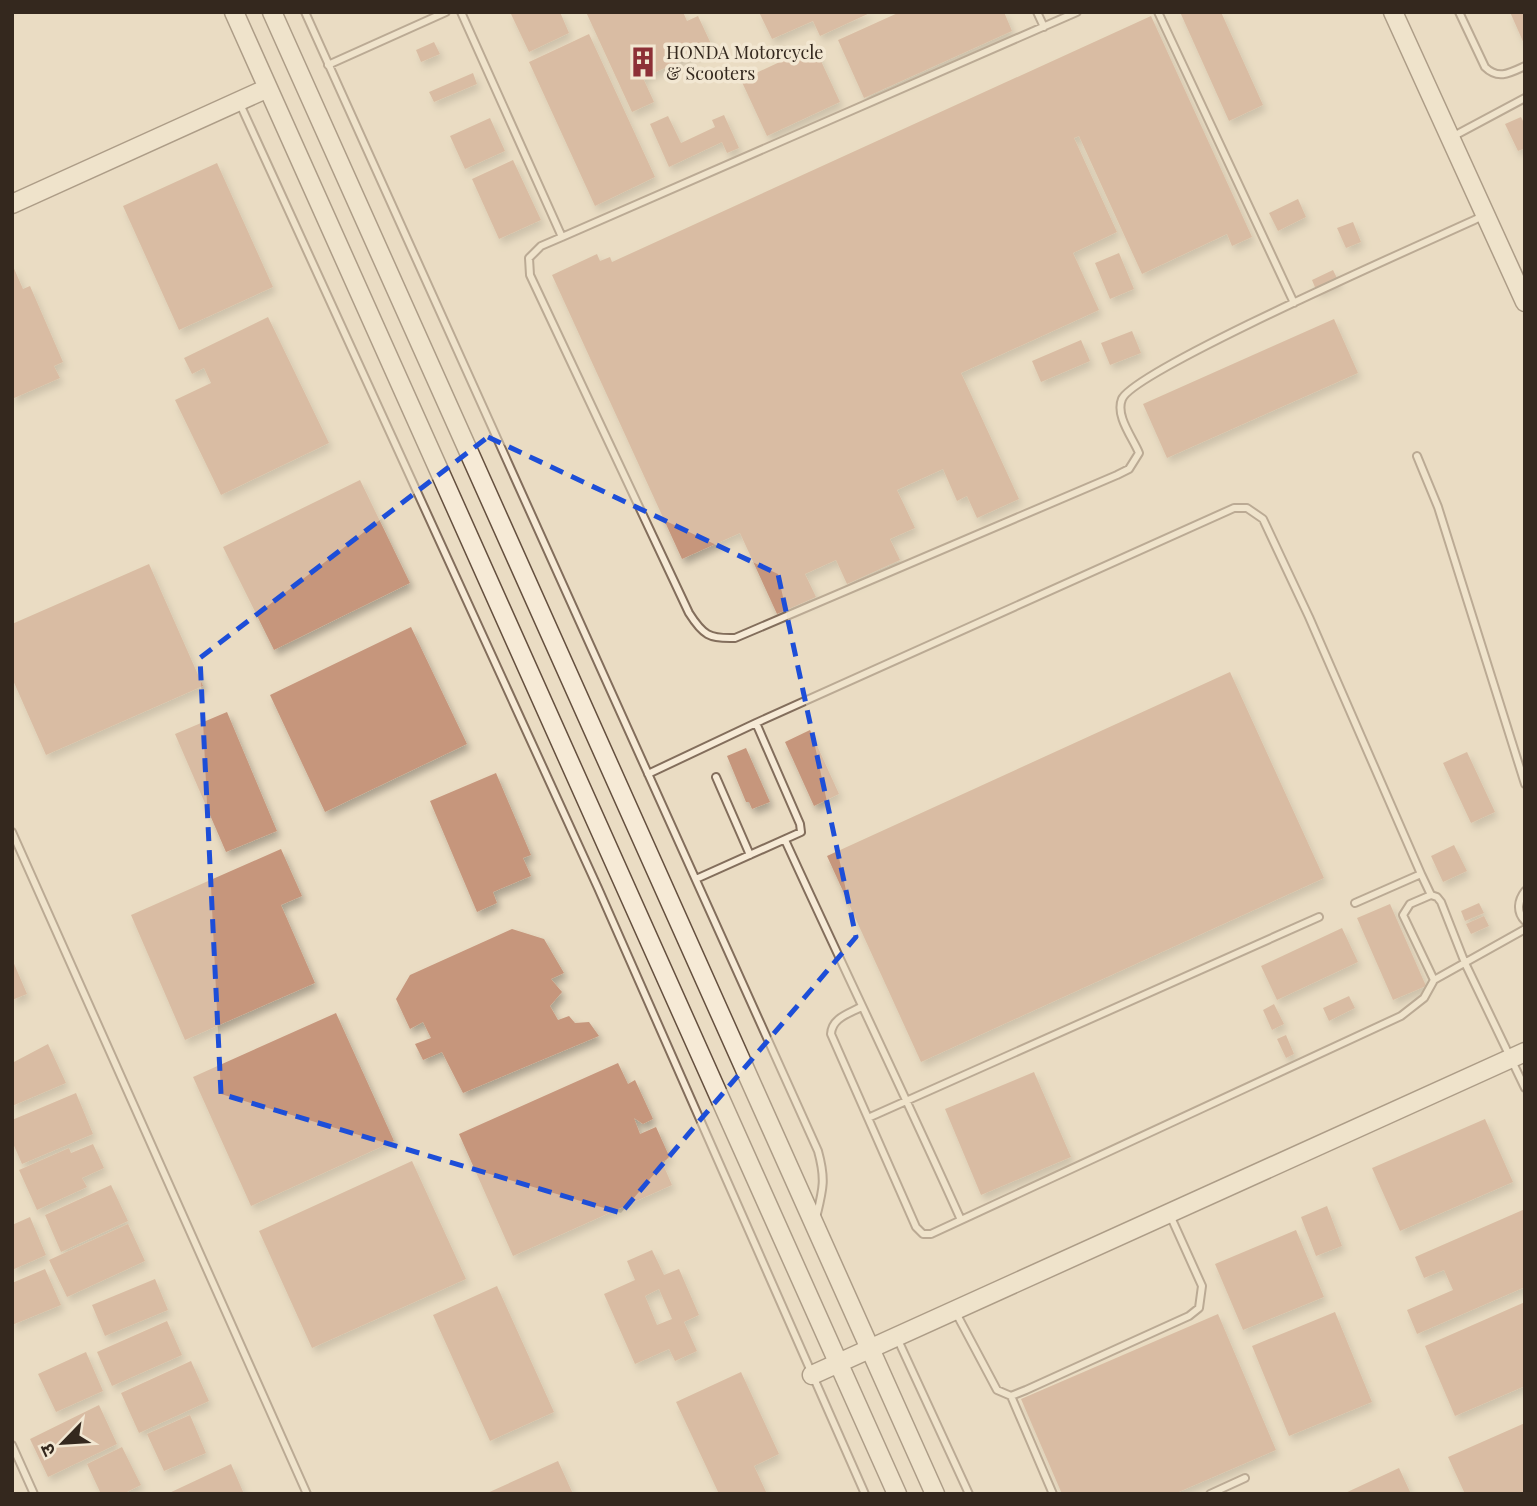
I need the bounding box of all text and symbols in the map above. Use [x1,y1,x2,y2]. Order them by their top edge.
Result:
place label: HONDA Motorcycle & Scooters [666,40,823,85]
building icon: HONDA Motorcycle & Scooters [626,45,660,79]
north arrow [28,1408,98,1478]
text: उ [32,1439,61,1461]

